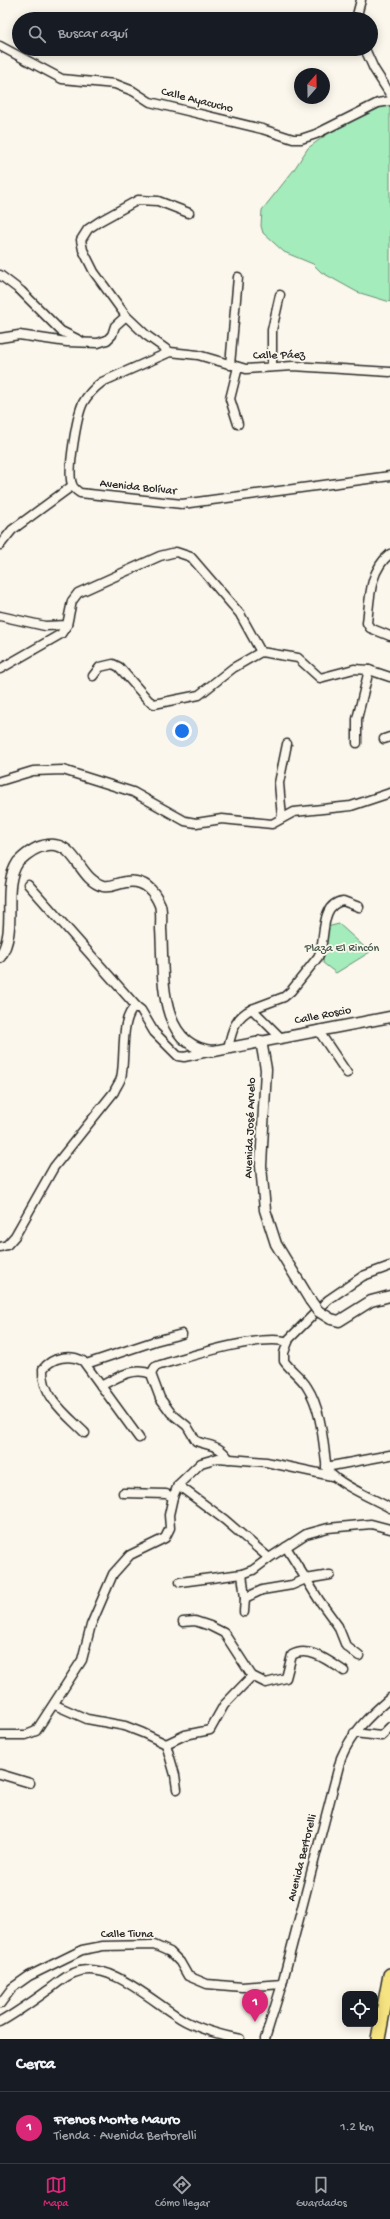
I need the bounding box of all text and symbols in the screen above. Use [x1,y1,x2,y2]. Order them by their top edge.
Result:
search box [12,12,378,56]
icon: search [26,23,48,45]
text: Buscar aquí [58,25,128,43]
north arrow [294,68,330,104]
street label: Calle Ayacucho [160,85,234,117]
street label: Calle Páez [253,349,306,363]
street label: Avenida Bolívar [99,477,179,499]
your location [172,721,192,741]
park label: Plaza El Rincón [304,942,379,956]
street label: Calle Roscio [294,1004,352,1028]
street label: Avenida José Arvelo [242,1077,260,1179]
street label: Avenida Bertorelli [285,1813,321,1903]
street label: Calle Tiuna [101,1928,154,1942]
pin: 1 [242,1989,268,2022]
map controls [342,1991,378,2027]
button: locate [342,1991,378,2027]
text: Cerca [16,2055,55,2075]
text: Frenos Monte Mauro [54,2111,180,2129]
text: 1 [26,2120,32,2135]
text: 1.2 km [340,2120,374,2135]
text: Tienda · Avenida Bertorelli [54,2129,197,2144]
tab: Mapa [43,2174,68,2210]
tab: Cómo llegar [155,2174,209,2210]
tab: Guardados [296,2174,347,2210]

